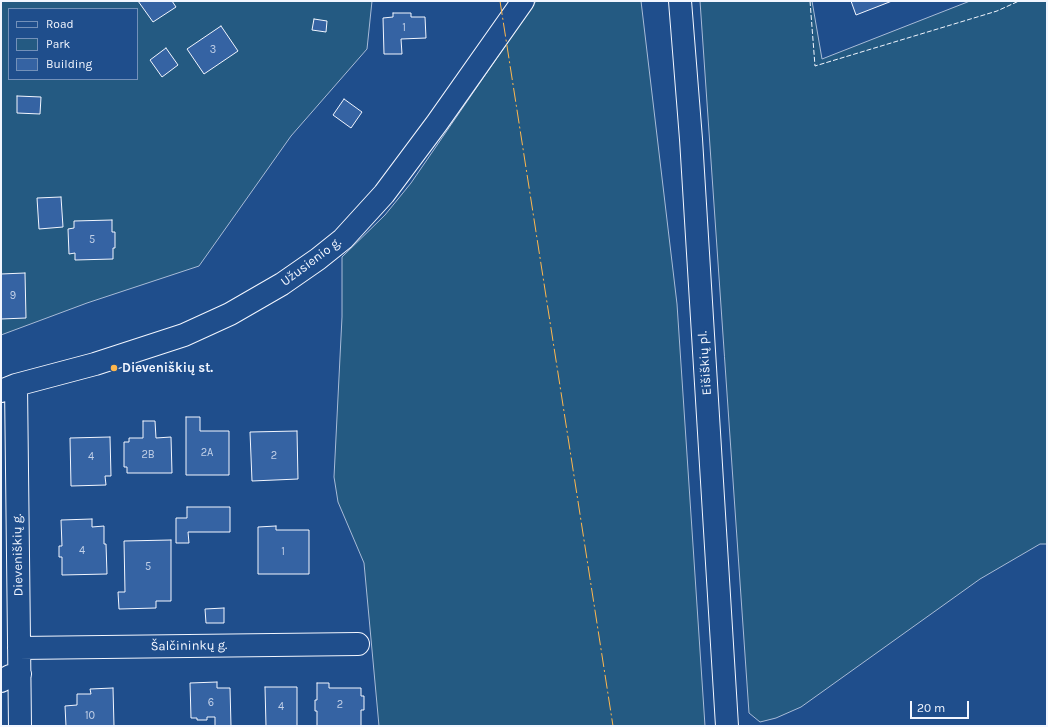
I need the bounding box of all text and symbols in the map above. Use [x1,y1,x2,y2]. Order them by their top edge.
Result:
legend [8,8,138,80]
text: Road [46,17,74,31]
house number: 1 [402,21,406,35]
text: Park [46,37,70,51]
house number: 3 [210,43,216,57]
text: Building [46,57,92,71]
house number: 5 [89,233,95,247]
street label: Užusienio g. [278,234,344,290]
house number: 9 [10,289,16,303]
street label: Eišiškių pl. [695,330,715,396]
place label: Dieveniškių st. [122,360,213,376]
marker: Dieveniškių st. [109,363,119,373]
house number: 2A [201,446,213,460]
house number: 2B [141,448,155,462]
house number: 2 [271,449,277,463]
house number: 4 [88,450,94,464]
street label: Dieveniškių g. [9,514,27,596]
house number: 4 [79,544,85,558]
house number: 1 [281,545,285,559]
house number: 5 [145,560,151,574]
street label: Šalčininkų g. [150,638,228,654]
scale bar [912,693,971,719]
house number: 6 [208,696,214,710]
house number: 2 [337,698,343,712]
house number: 4 [278,700,284,714]
text: 20 m [917,701,945,715]
house number: 10 [85,709,95,723]

